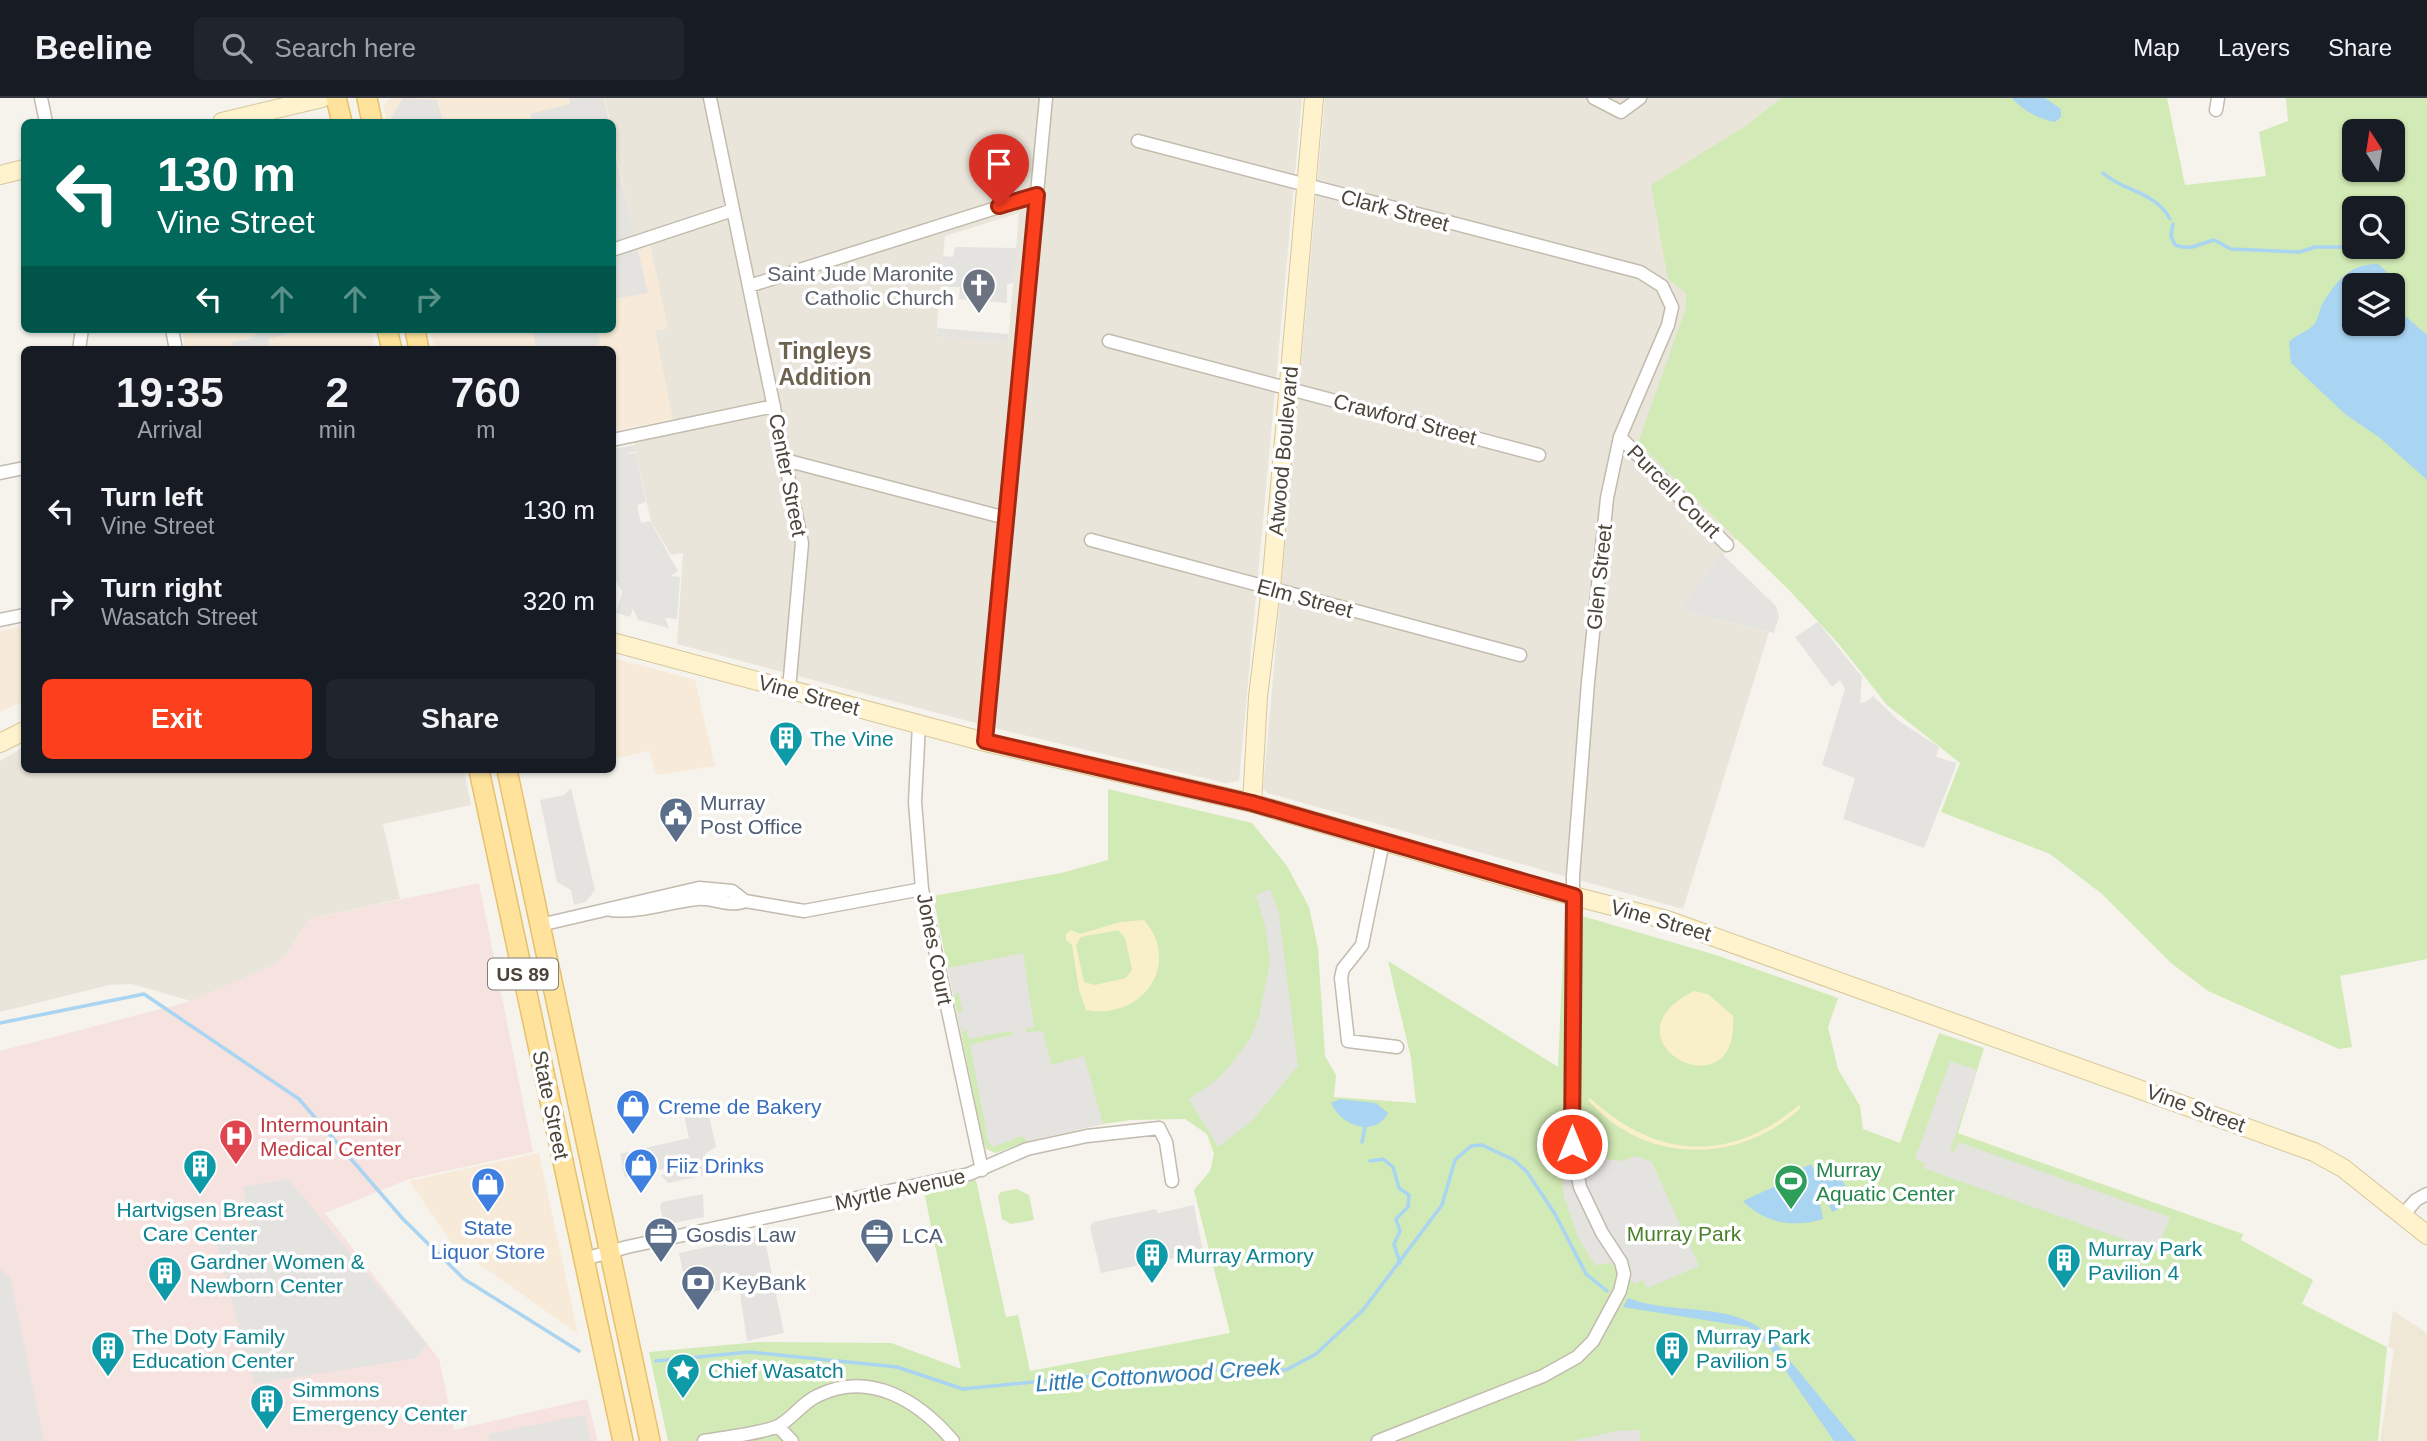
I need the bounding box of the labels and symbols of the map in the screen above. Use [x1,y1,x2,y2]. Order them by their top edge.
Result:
north arrow [2342,119,2404,182]
pin [969,134,1029,206]
street label: Clark Street [1338,185,1452,235]
place label: Saint Jude Maronite Catholic Church [767,262,954,309]
church icon: Saint Jude Maronite Catholic Church [960,266,998,315]
district label: Tingleys Addition [778,338,872,390]
street label: Atwood Boulevard [1264,365,1302,537]
street label: Crawford Street [1331,389,1479,449]
street label: Center Street [765,412,811,539]
street label: Purcell Court [1623,440,1725,542]
street label: Glen Street [1582,523,1616,631]
street label: Elm Street [1255,574,1355,622]
street label: Vine Street [756,670,862,720]
building icon: The Vine [767,719,805,768]
place label: The Vine [810,727,894,750]
place label: Murray Post Office [700,791,802,838]
public building icon: Murray Post Office [657,795,695,844]
street label: Jones Court [913,891,957,1007]
street label: Vine Street [1608,895,1714,945]
road number: US 89 [488,958,558,989]
street label: State Street [528,1048,574,1162]
street label: Vine Street [2143,1079,2249,1137]
shop icon: Creme de Bakery [614,1087,652,1136]
place label: Creme de Bakery [658,1095,822,1118]
position arrow [1535,1107,1609,1181]
place label: Intermountain Medical Center [260,1113,401,1160]
hospital icon: Intermountain Medical Center [217,1117,255,1166]
shop icon: Fiiz Drinks [622,1146,660,1195]
building icon: Hartvigsen Breast Care Center [181,1147,219,1196]
place label: Fiiz Drinks [666,1154,764,1177]
place label: Murray Aquatic Center [1816,1158,1955,1205]
sports icon: Murray Aquatic Center [1772,1162,1810,1211]
street label: Myrtle Avenue [833,1164,967,1214]
shop icon: State Liquor Store [469,1165,507,1214]
place label: Hartvigsen Breast Care Center [117,1198,284,1245]
office icon: Gosdis Law [642,1215,680,1264]
place label: State Liquor Store [431,1216,545,1263]
office icon: LCA [858,1216,896,1265]
park label: Murray Park [1627,1222,1742,1245]
place label: Gosdis Law [686,1223,797,1246]
place label: LCA [902,1224,943,1247]
building icon: Murray Armory [1133,1236,1171,1285]
place label: Murray Park Pavilion 4 [2088,1237,2203,1284]
building icon: Murray Park Pavilion 4 [2045,1241,2083,1290]
place label: Murray Armory [1176,1244,1314,1267]
place label: Gardner Women & Newborn Center [190,1250,365,1297]
building icon: Gardner Women & Newborn Center [146,1254,184,1303]
bank icon: KeyBank [679,1263,717,1312]
place label: KeyBank [722,1271,807,1294]
place label: The Doty Family Education Center [132,1325,294,1372]
place label: Murray Park Pavilion 5 [1696,1325,1811,1372]
building icon: The Doty Family Education Center [89,1329,127,1378]
building icon: Murray Park Pavilion 5 [1653,1329,1691,1378]
place icon: Chief Wasatch [664,1351,702,1400]
water label: Little Cottonwood Creek [1035,1353,1283,1397]
place label: Chief Wasatch [708,1359,844,1382]
place label: Simmons Emergency Center [292,1378,467,1425]
building icon: Simmons Emergency Center [248,1382,286,1431]

